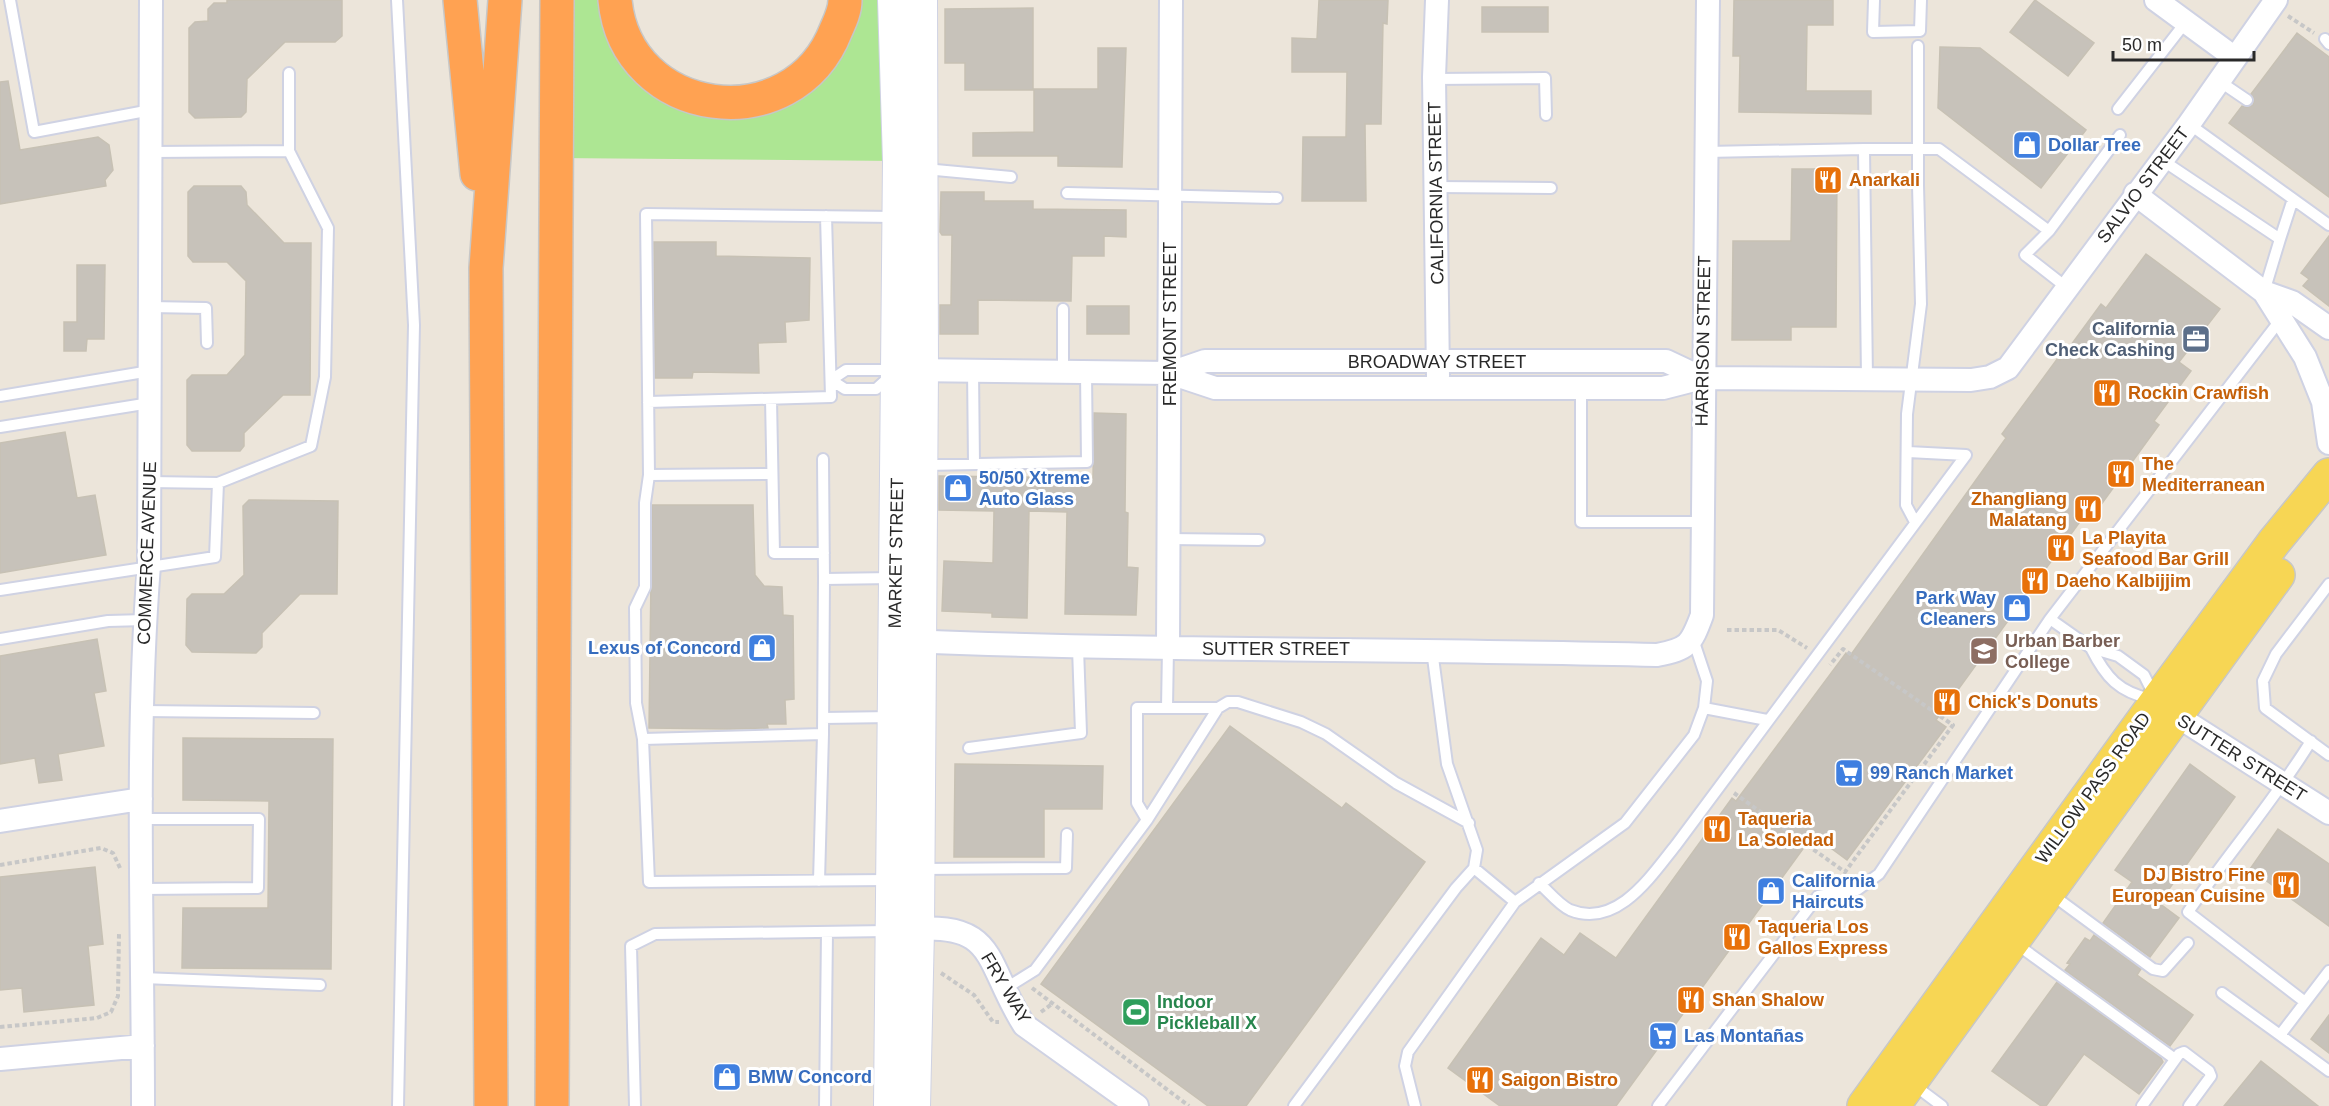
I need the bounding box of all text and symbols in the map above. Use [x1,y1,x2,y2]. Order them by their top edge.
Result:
scale bar [2113,24,2254,62]
text: 50 m [2122,35,2162,55]
street label: CALIFORNIA STREET [1424,101,1448,285]
street label: SALVIO STREET [2093,123,2193,247]
shop icon: Dollar Tree [2011,129,2043,161]
place label: Dollar Tree [2048,135,2141,155]
restaurant icon: Anarkali [1812,164,1844,196]
place label: Anarkali [1849,170,1920,190]
street label: FREMONT STREET [1160,242,1180,406]
street label: HARRISON STREET [1692,255,1714,427]
place label: California Check Cashing [2045,319,2176,360]
office icon: California Check Cashing [2180,323,2212,355]
street label: BROADWAY STREET [1348,352,1526,372]
restaurant icon: Rockin Crawfish [2091,377,2123,409]
place label: Rockin Crawfish [2128,383,2269,403]
place label: The Mediterranean [2142,454,2265,495]
restaurant icon: The Mediterranean [2105,458,2137,490]
street label: COMMERCE AVENUE [134,461,160,645]
place label: 50/50 Xtreme Auto Glass [979,468,1090,509]
shop icon: 50/50 Xtreme Auto Glass [942,472,974,504]
street label: MARKET STREET [885,477,907,629]
place label: Zhangliang Malatang [1971,489,2067,530]
restaurant icon: Zhangliang Malatang [2072,493,2104,525]
place label: La Playita Seafood Bar Grill [2082,528,2229,569]
restaurant icon: La Playita Seafood Bar Grill [2045,532,2077,564]
restaurant icon: Daeho Kalbijjim [2019,565,2051,597]
place label: Daeho Kalbijjim [2056,571,2191,591]
place label: Park Way Cleaners [1916,588,1996,629]
shop icon: Park Way Cleaners [2001,592,2033,624]
place label: Urban Barber College [2005,631,2120,672]
shop icon: Lexus of Concord [746,632,778,664]
school or university icon: Urban Barber College [1968,635,2000,667]
place label: Lexus of Concord [588,638,741,658]
street label: SUTTER STREET [1202,639,1350,659]
restaurant icon: Chick's Donuts [1931,686,1963,718]
place label: Chick's Donuts [1968,692,2098,712]
street label: WILLOW PASS ROAD [2032,709,2154,867]
street label: SUTTER STREET [2174,710,2310,806]
supermarket icon: 99 Ranch Market [1833,757,1865,789]
place label: 99 Ranch Market [1870,763,2013,783]
place label: Taqueria La Soledad [1738,809,1834,850]
restaurant icon: Taqueria La Soledad [1701,813,1733,845]
place label: DJ Bistro Fine European Cuisine [2112,865,2265,906]
restaurant icon: DJ Bistro Fine European Cuisine [2270,869,2302,901]
place label: California Haircuts [1792,871,1876,912]
shop icon: California Haircuts [1755,875,1787,907]
place label: Taqueria Los Gallos Express [1758,917,1888,958]
restaurant icon: Taqueria Los Gallos Express [1721,921,1753,953]
street label: FRY WAY [977,949,1035,1027]
restaurant icon: Shan Shalow [1675,984,1707,1016]
place label: Shan Shalow [1712,990,1825,1010]
place label: Indoor Pickleball X [1157,992,1257,1033]
sports icon: Indoor Pickleball X [1120,996,1152,1028]
supermarket icon: Las Montañas [1647,1020,1679,1052]
place label: Las Montañas [1684,1026,1804,1046]
shop icon: BMW Concord [711,1061,743,1093]
restaurant icon: Saigon Bistro [1464,1064,1496,1096]
place label: BMW Concord [748,1067,872,1087]
place label: Saigon Bistro [1501,1070,1618,1090]

